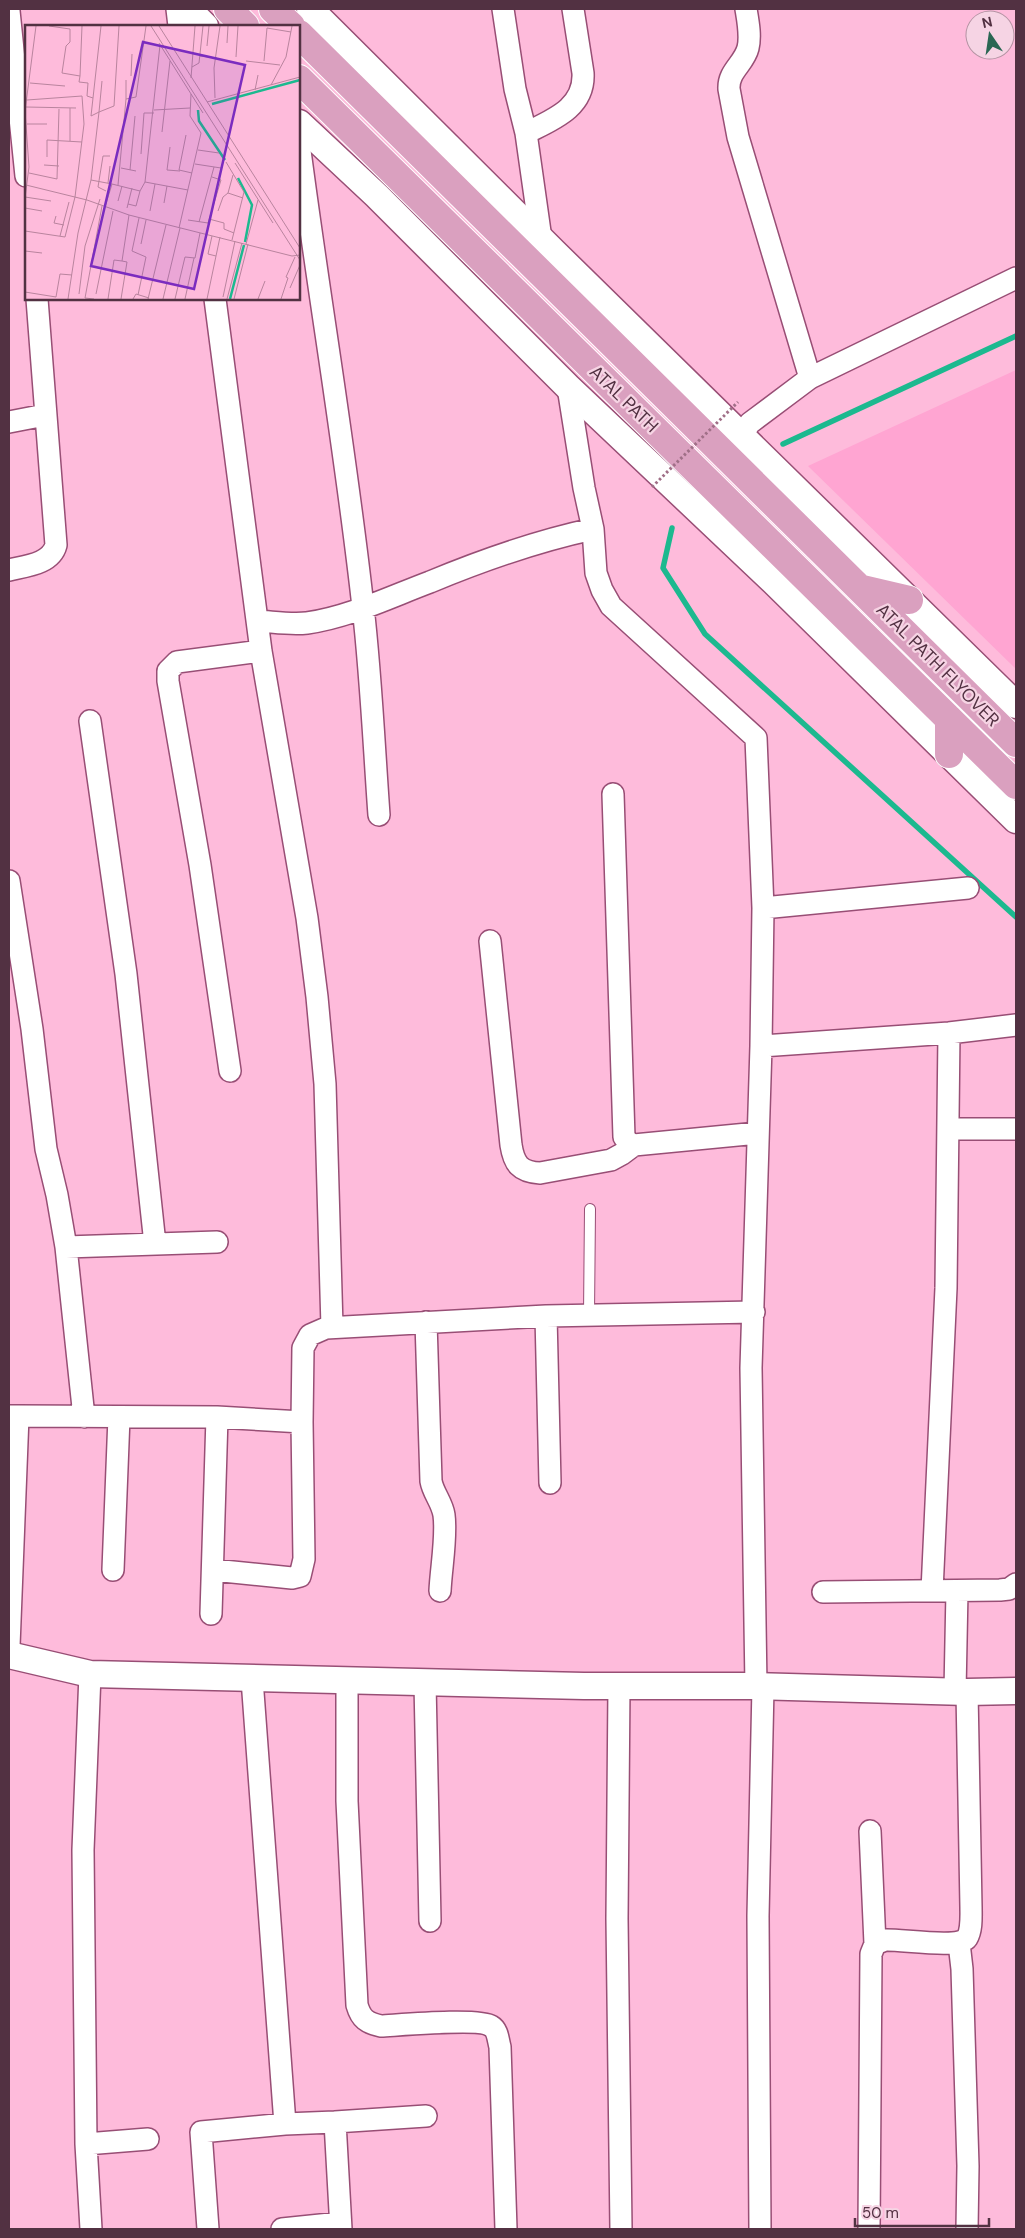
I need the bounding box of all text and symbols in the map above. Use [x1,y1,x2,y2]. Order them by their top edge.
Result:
north arrow [965,10,1015,60]
text: N [980,12,994,32]
inset map [25,25,300,300]
street label: ATAL PATH [584,360,664,438]
street label: ATAL PATH FLYOVER [871,598,1005,732]
scale bar [855,2196,989,2228]
text: 50 m [862,2203,899,2223]

